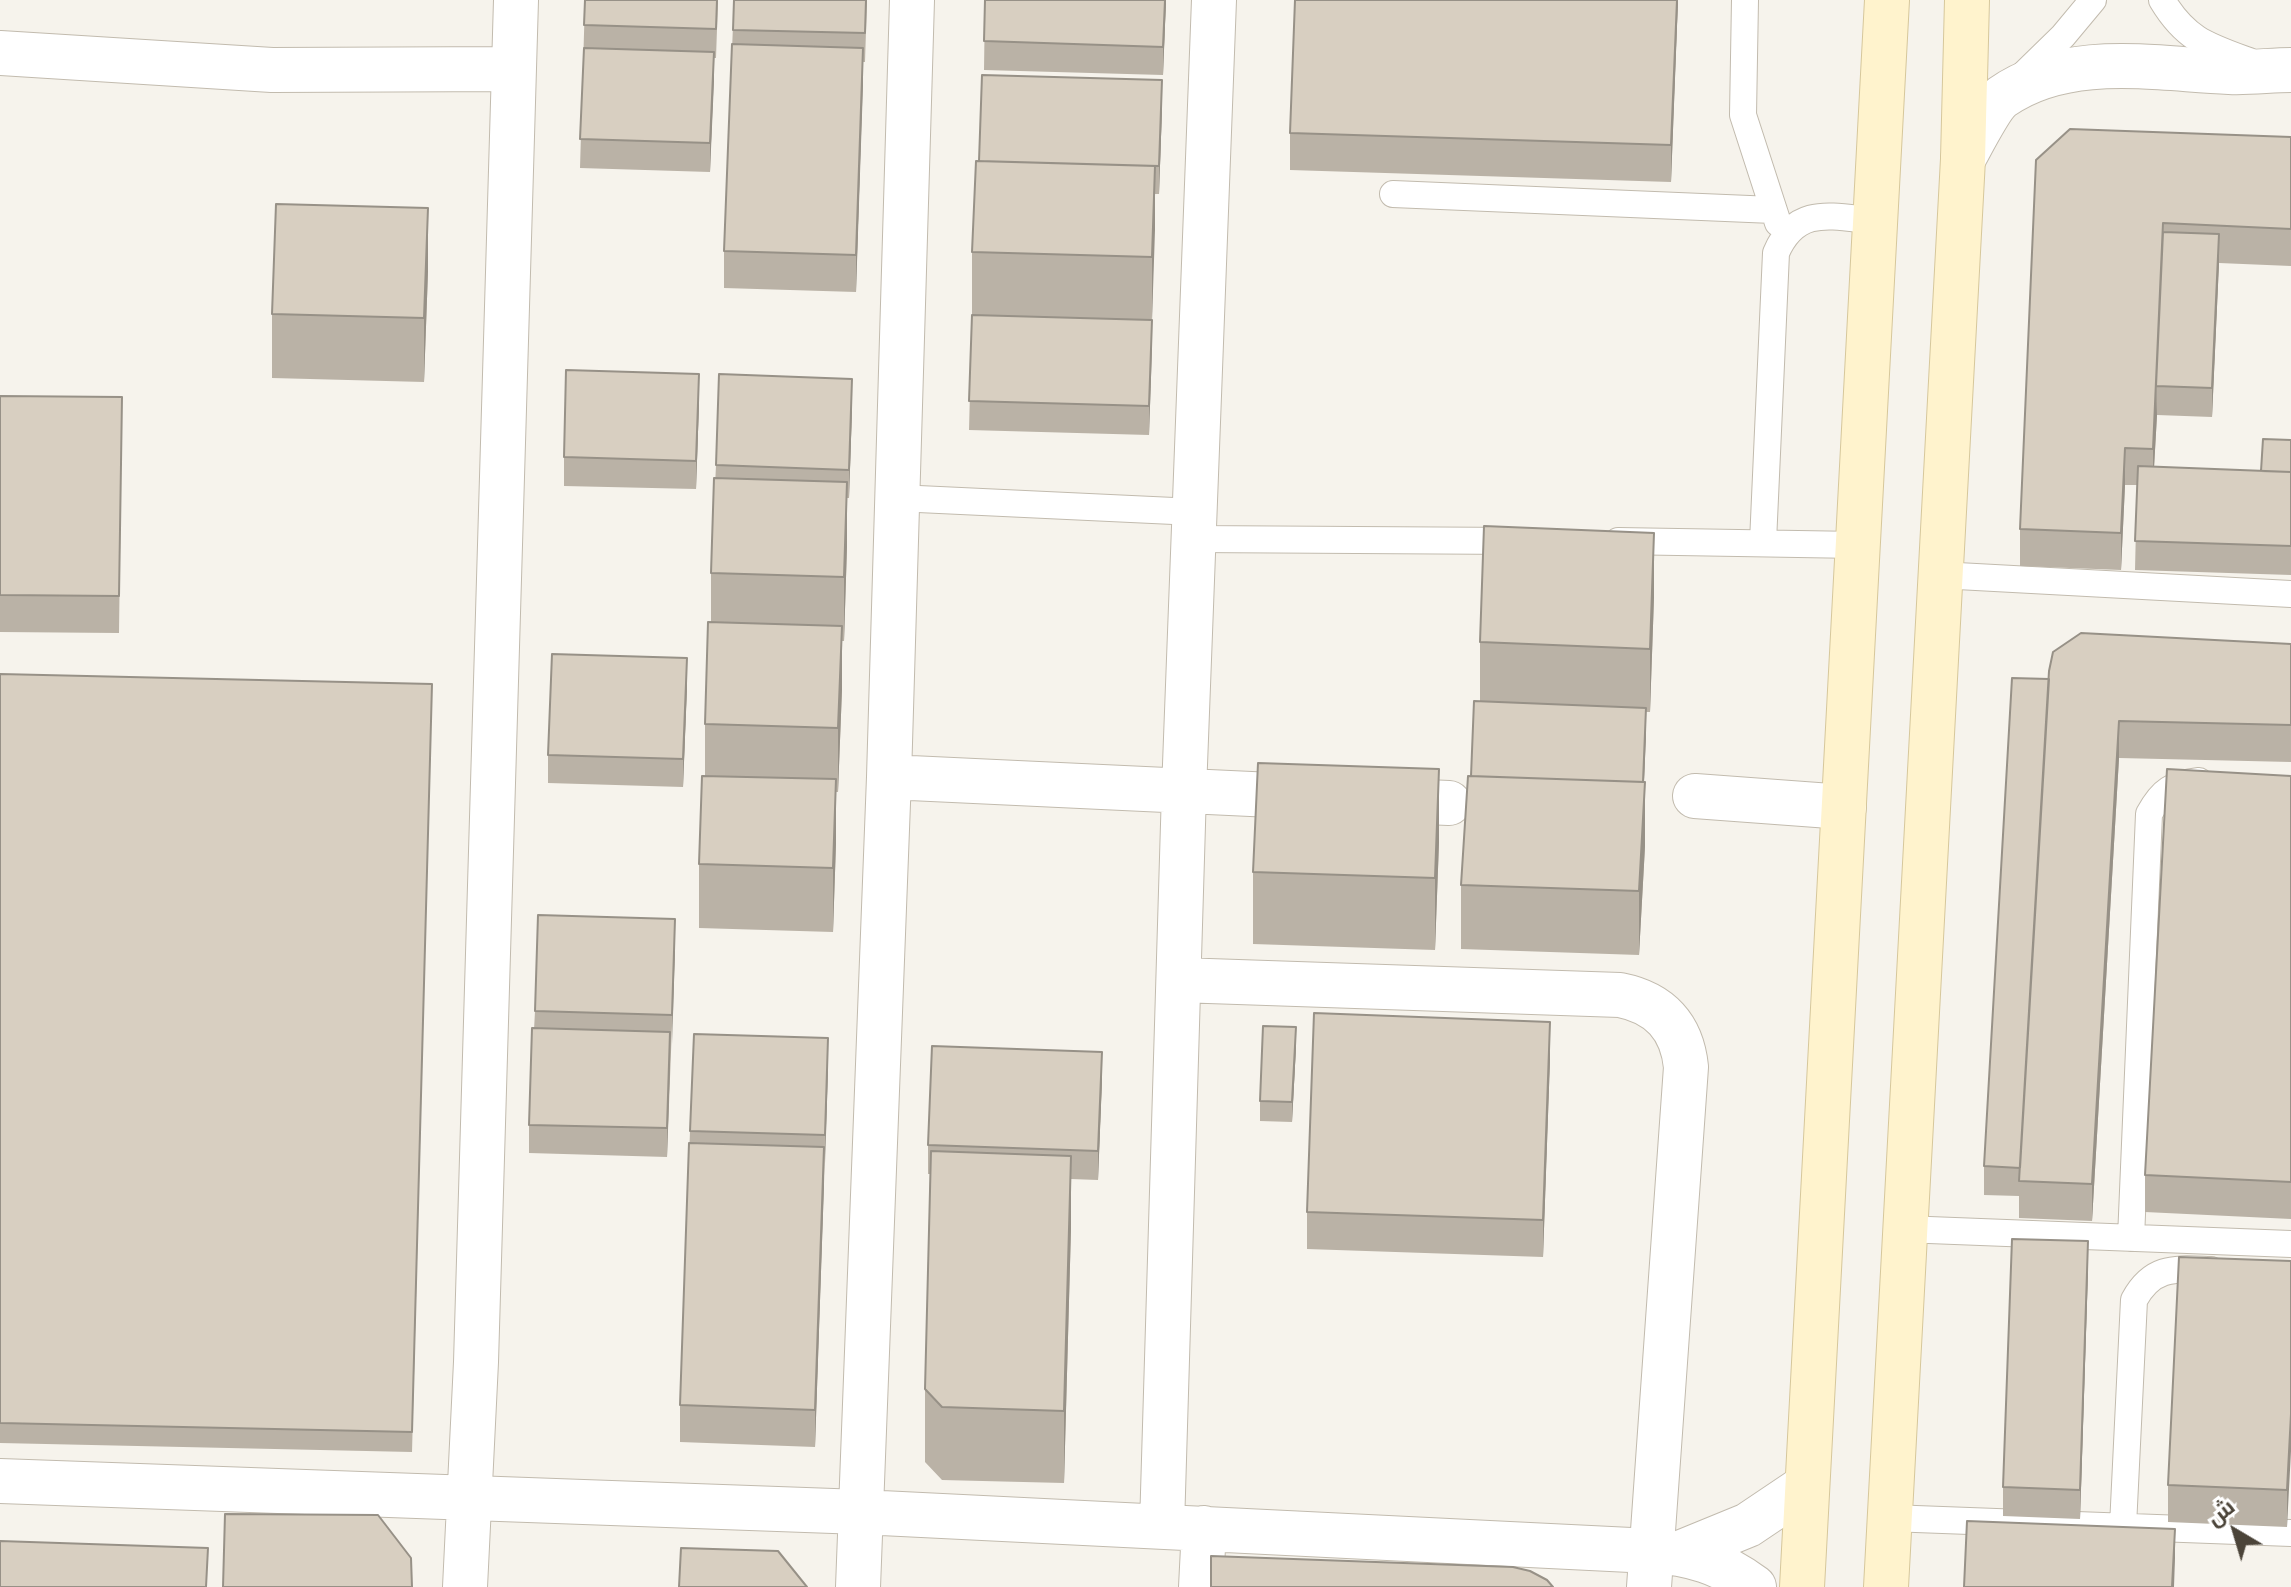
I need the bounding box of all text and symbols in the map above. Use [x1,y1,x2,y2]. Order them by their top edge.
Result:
north arrow [2195,1491,2275,1571]
text: ش [2200,1492,2239,1531]

